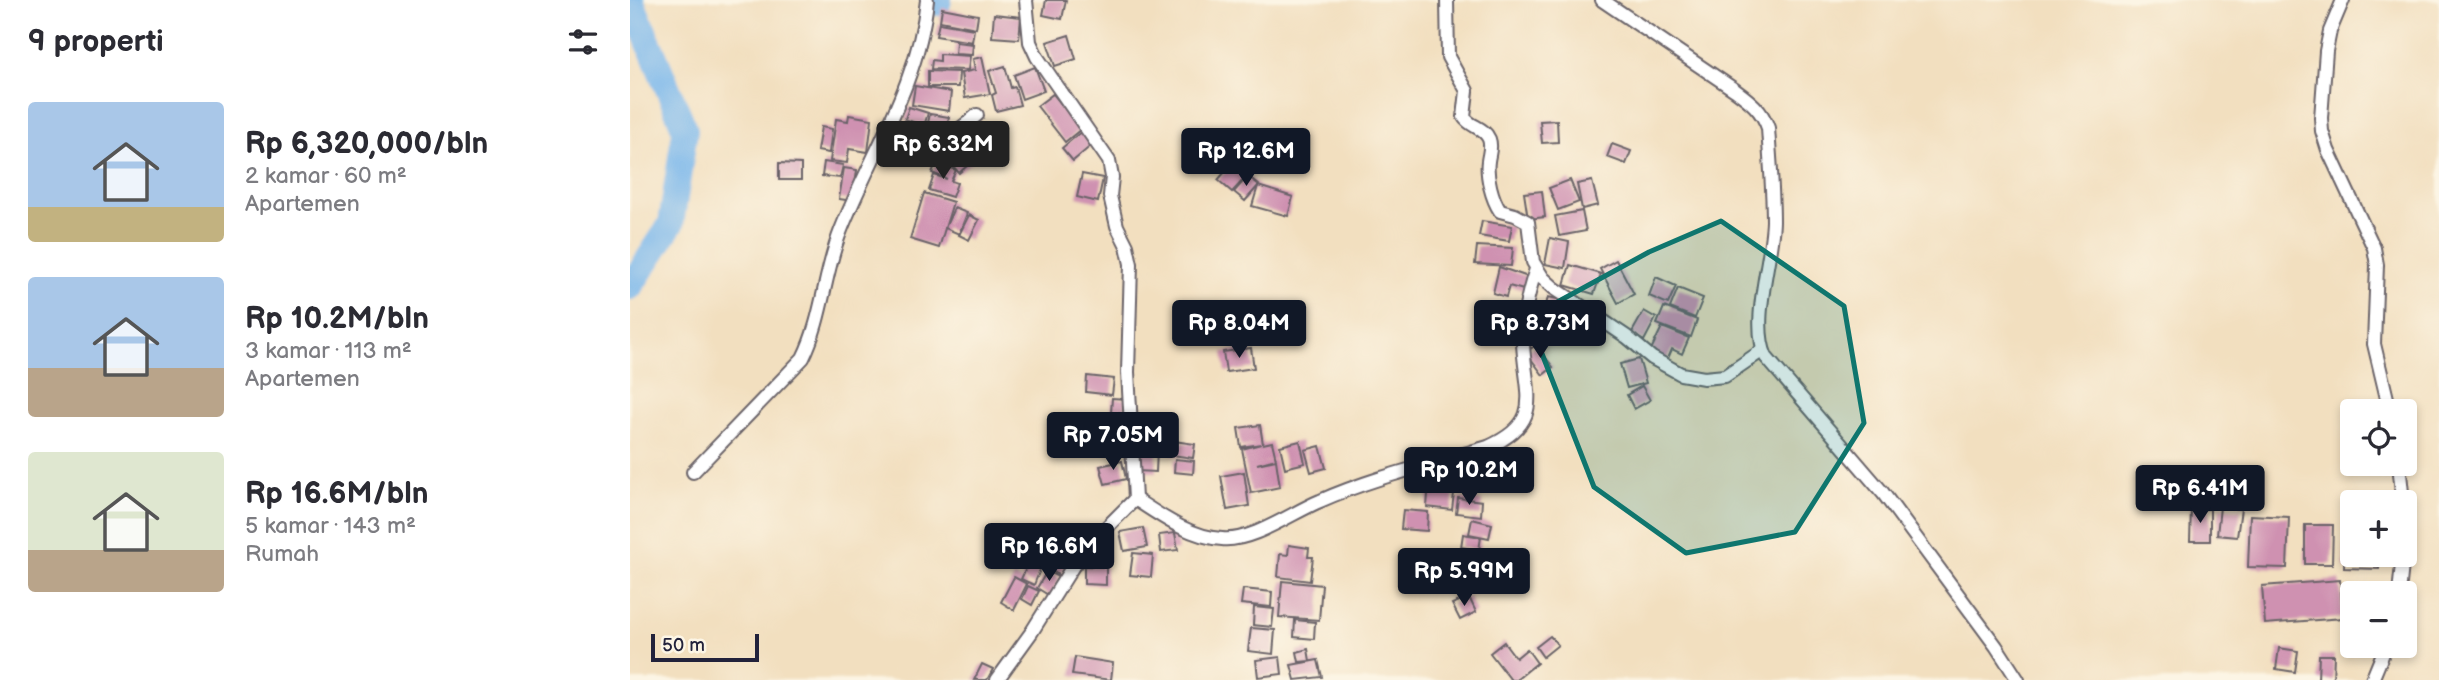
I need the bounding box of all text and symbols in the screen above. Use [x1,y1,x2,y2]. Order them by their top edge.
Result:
icon: filters [564,23,602,61]
text: 9 properti [28,24,164,60]
pin: Rp 6.32M [871,122,1015,181]
text: Rp 6,320,000/bln [245,126,488,162]
pin: Rp 12.6M [1174,128,1318,188]
icon: home [84,130,168,214]
text: Rp 6.32M [892,130,994,158]
text: Rp 12.6M [1197,137,1295,165]
text: 2 kamar · 60 m² [245,162,407,190]
text: Apartemen [245,190,360,218]
pin: Rp 8.04M [1167,300,1311,360]
pin: Rp 8.73M [1468,300,1612,360]
text: Rp 10.2M/bln [245,301,429,337]
icon: home [84,305,168,389]
text: Rp 8.04M [1188,309,1290,337]
text: Rp 8.73M [1490,309,1590,337]
text: 3 kamar · 113 m² [245,337,412,365]
text: Apartemen [245,365,360,393]
map controls [2340,399,2417,658]
button: locate [2340,399,2417,476]
pin: Rp 7.05M [1041,412,1185,472]
text: Rp 7.05M [1063,421,1163,449]
pin: Rp 10.2M [1397,448,1541,507]
text: Rp 10.2M [1420,456,1518,484]
pin: Rp 6.41M [2128,466,2272,525]
text: Rp 6.41M [2152,474,2248,502]
text: Rp 16.6M/bln [245,476,429,512]
icon: home [84,480,168,564]
button: + [2340,490,2417,567]
text: 5 kamar · 143 m² [245,512,416,540]
pin: Rp 16.6M [977,524,1121,583]
text: Rp 16.6M [1000,532,1098,560]
text: Rumah [245,540,319,568]
pin: Rp 5.99M [1392,548,1536,608]
text: Rp 5.99M [1414,557,1514,585]
button: − [2340,581,2417,658]
scale bar [651,631,760,663]
text: 50 m [662,634,705,657]

